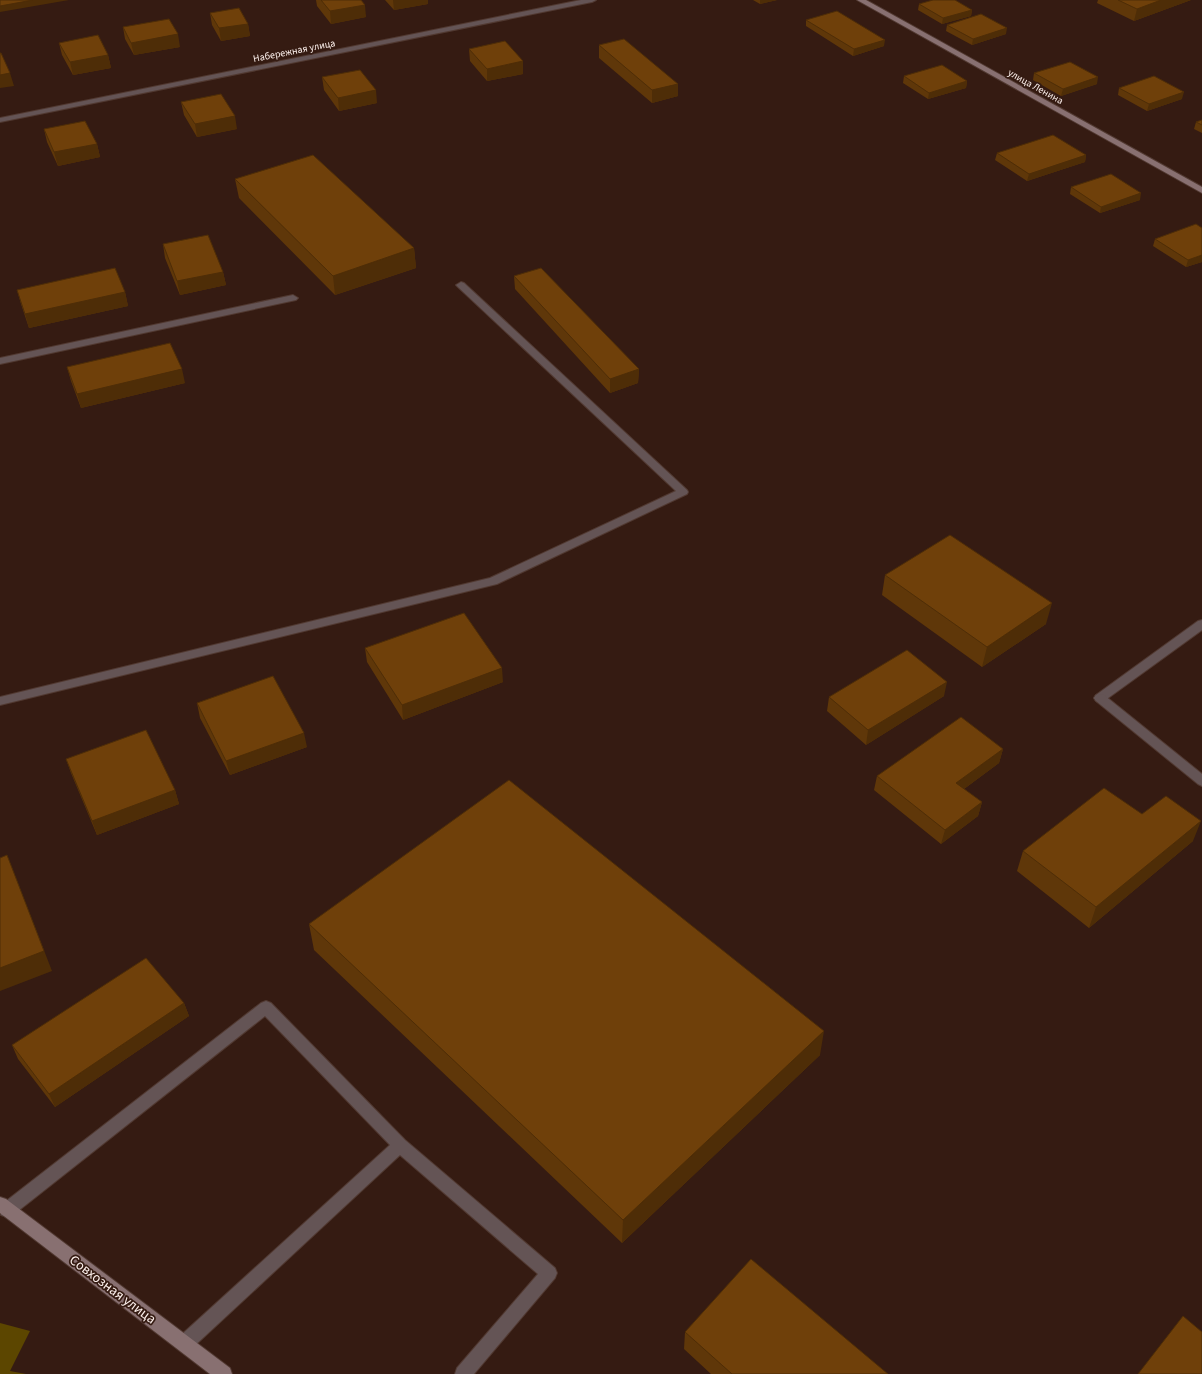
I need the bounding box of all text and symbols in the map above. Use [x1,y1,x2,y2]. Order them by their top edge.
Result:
street label: Набережная улица [252,36,336,66]
street label: улица Ленина [1005,66,1066,108]
street label: Совхозная улица [65,1250,160,1329]

